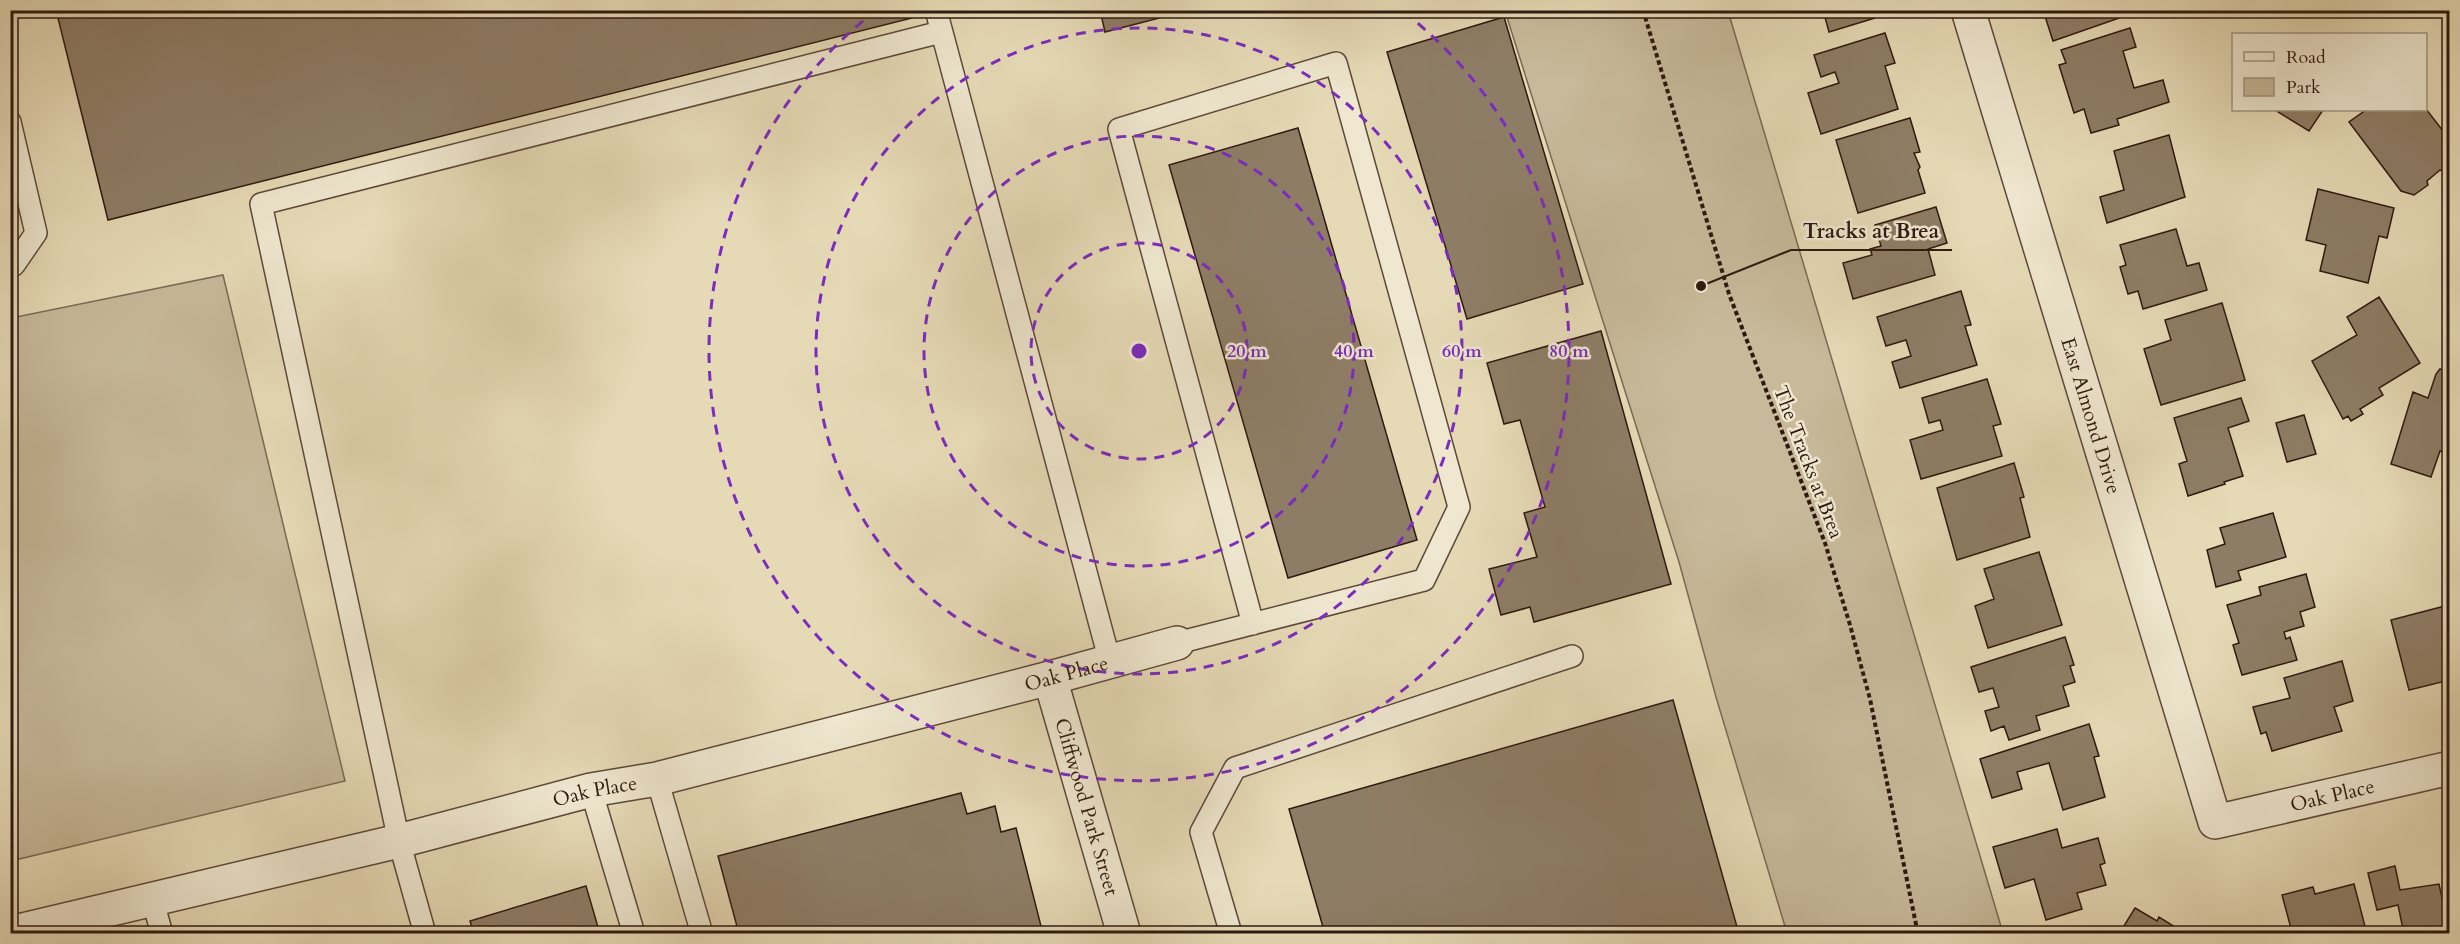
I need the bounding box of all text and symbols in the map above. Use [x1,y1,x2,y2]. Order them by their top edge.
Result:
legend [2232,33,2427,111]
text: Road [2286,45,2326,70]
text: Park [2286,75,2321,100]
callout: Tracks at Brea [1791,211,1952,250]
text: Tracks at Brea [1803,217,1940,246]
street label: East Almond Drive [2054,334,2127,497]
text: 20 m [1227,339,1267,364]
text: 40 m [1334,339,1374,364]
text: 60 m [1442,339,1482,364]
text: 80 m [1549,339,1589,364]
centre of rings [1129,341,1149,361]
street label: The Tracks at Brea [1767,382,1850,543]
street label: Oak Place [1022,650,1111,698]
street label: Cliffwood Park Street [1048,715,1125,900]
street label: Oak Place [550,770,639,814]
street label: Oak Place [2287,773,2377,818]

